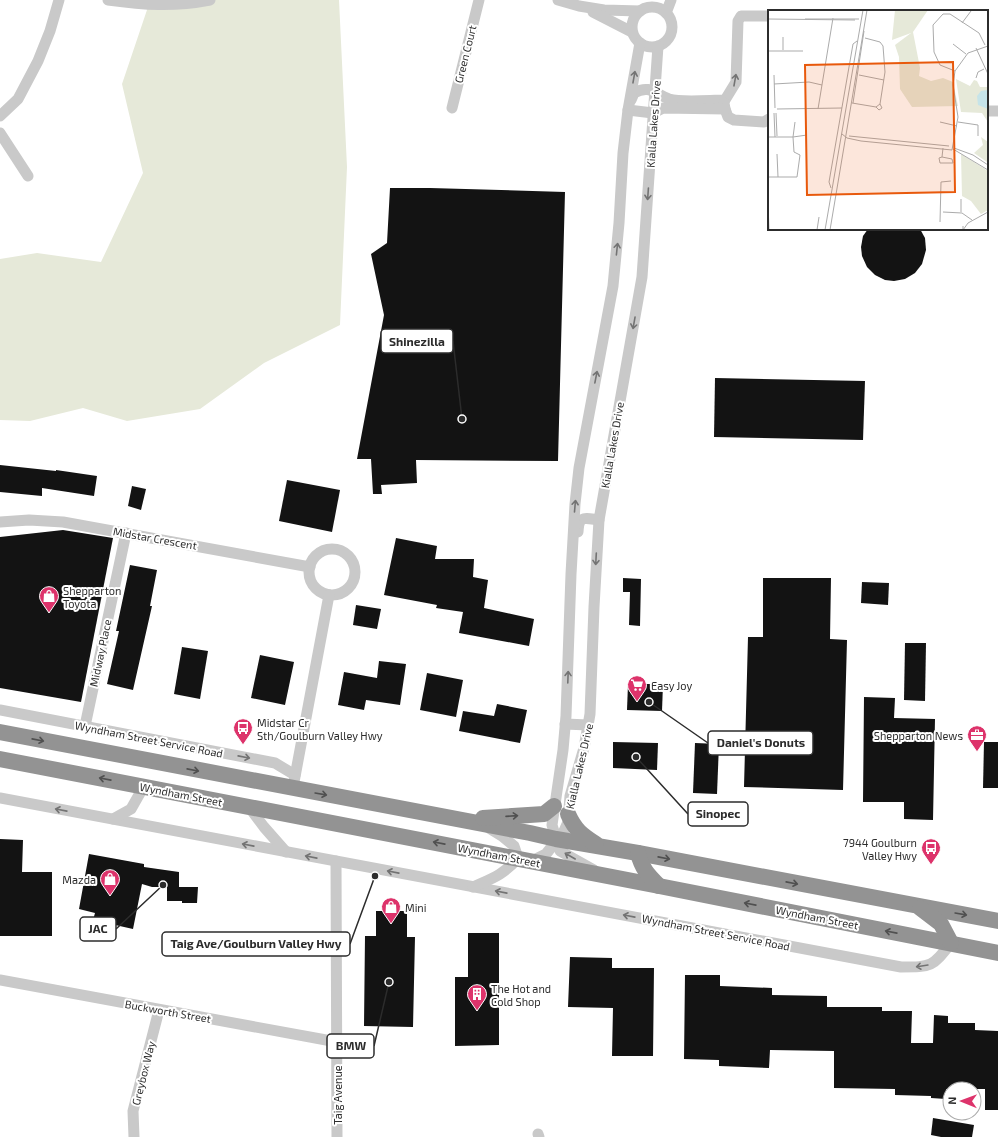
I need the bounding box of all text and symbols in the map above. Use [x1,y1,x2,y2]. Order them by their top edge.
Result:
inset map [768,10,988,230]
street label: Green Court [452,24,478,84]
one-way arrow [630,70,638,83]
one-way arrow [731,74,739,87]
street label: Kialla Lakes Drive [643,80,663,168]
one-way arrow [645,187,652,200]
one-way arrow [613,243,620,256]
one-way arrow [629,316,637,329]
callout: Shinezilla [381,329,453,353]
text: Shinezilla [389,334,445,348]
one-way arrow [593,371,601,384]
street label: Kialla Lakes Drive [598,401,626,489]
one-way arrow [571,500,578,513]
street label: Midstar Crescent [112,524,198,552]
one-way arrow [593,552,600,565]
place label: Shepparton Toyota [63,584,122,610]
shop icon: Shepparton Toyota [38,585,60,613]
street label: Midway Place [86,618,114,688]
one-way arrow [564,671,571,684]
supermarket icon: Easy Joy [626,674,648,702]
place label: Easy Joy [651,679,692,692]
place label: Midstar Cr Sth/Goulburn Valley Hwy [257,716,383,742]
bus stop icon: Midstar Cr Sth/Goulburn Valley Hwy [232,717,254,745]
street label: Wyndham Street Service Road [74,718,224,760]
street label: Kialla Lakes Drive [563,722,595,810]
office icon: Shepparton News [966,724,988,752]
place label: Shepparton News [874,729,963,742]
callout: Daniel's Donuts [708,731,813,755]
text: Daniel's Donuts [717,735,805,749]
one-way arrow [31,736,44,744]
one-way arrow [238,753,251,761]
one-way arrow [187,766,200,774]
one-way arrow [99,775,112,783]
street label: Wyndham Street [139,780,223,808]
one-way arrow [314,790,327,798]
callout: Sinopec [688,802,748,826]
one-way arrow [55,805,68,813]
text: Sinopec [696,806,740,820]
one-way arrow [505,813,518,820]
place label: 7944 Goulburn Valley Hwy [843,836,917,862]
bus stop icon: 7944 Goulburn Valley Hwy [920,837,942,865]
one-way arrow [433,839,446,847]
one-way arrow [242,840,255,848]
street label: Wyndham Street [457,841,541,869]
one-way arrow [305,852,318,860]
one-way arrow [564,852,576,860]
one-way arrow [658,855,671,863]
shop icon: Mazda [99,868,121,896]
one-way arrow [387,868,400,876]
place label: Mazda [62,873,96,886]
one-way arrow [785,879,798,887]
one-way arrow [495,888,508,896]
shop icon: Mini [380,896,402,924]
one-way arrow [744,899,757,907]
place label: Mini [405,901,427,914]
street label: Wyndham Street [775,903,859,931]
street label: Wyndham Street Service Road [641,911,791,953]
one-way arrow [954,911,967,919]
one-way arrow [623,912,636,920]
callout: JAC [80,917,116,941]
text: JAC [88,921,108,935]
one-way arrow [885,927,898,935]
callout: Taig Ave/Goulburn Valley Hwy [162,932,350,956]
text: Taig Ave/Goulburn Valley Hwy [170,936,342,951]
one-way arrow [916,962,929,970]
place label: The Hot and Cold Shop [491,982,551,1008]
building icon: The Hot and Cold Shop [466,983,488,1011]
street label: Buckworth Street [124,997,212,1025]
callout: BMW [327,1034,374,1058]
text: BMW [336,1038,366,1052]
street label: Greybox Way [129,1039,157,1106]
street label: Taig Avenue [331,1065,344,1125]
north arrow [942,1081,982,1121]
text: N [945,1097,958,1105]

